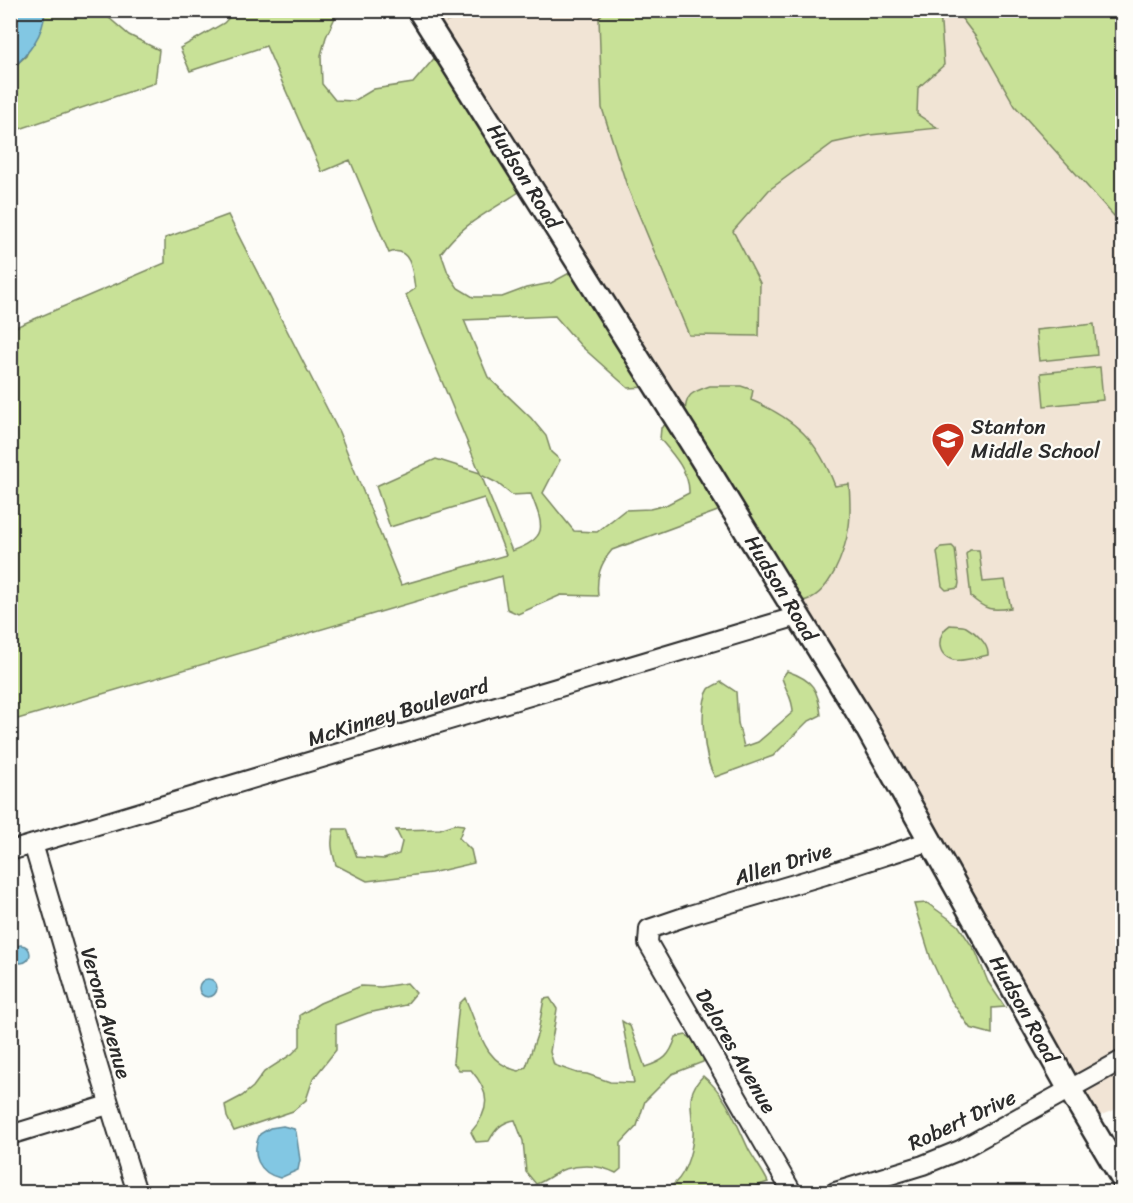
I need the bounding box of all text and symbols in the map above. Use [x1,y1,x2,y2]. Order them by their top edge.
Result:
street label: Hudson Road [476,115,573,238]
place label: Stanton Middle School [971,408,1101,470]
school or university icon: Stanton Middle School [930,421,966,468]
street label: Hudson Road [734,527,829,650]
street label: McKinney Boulevard [303,666,495,758]
street label: Allen Drive [729,831,836,897]
street label: Verona Avenue [69,943,143,1083]
street label: Hudson Road [979,948,1070,1072]
street label: Delores Avenue [685,981,787,1121]
street label: Robert Drive [901,1078,1023,1162]

